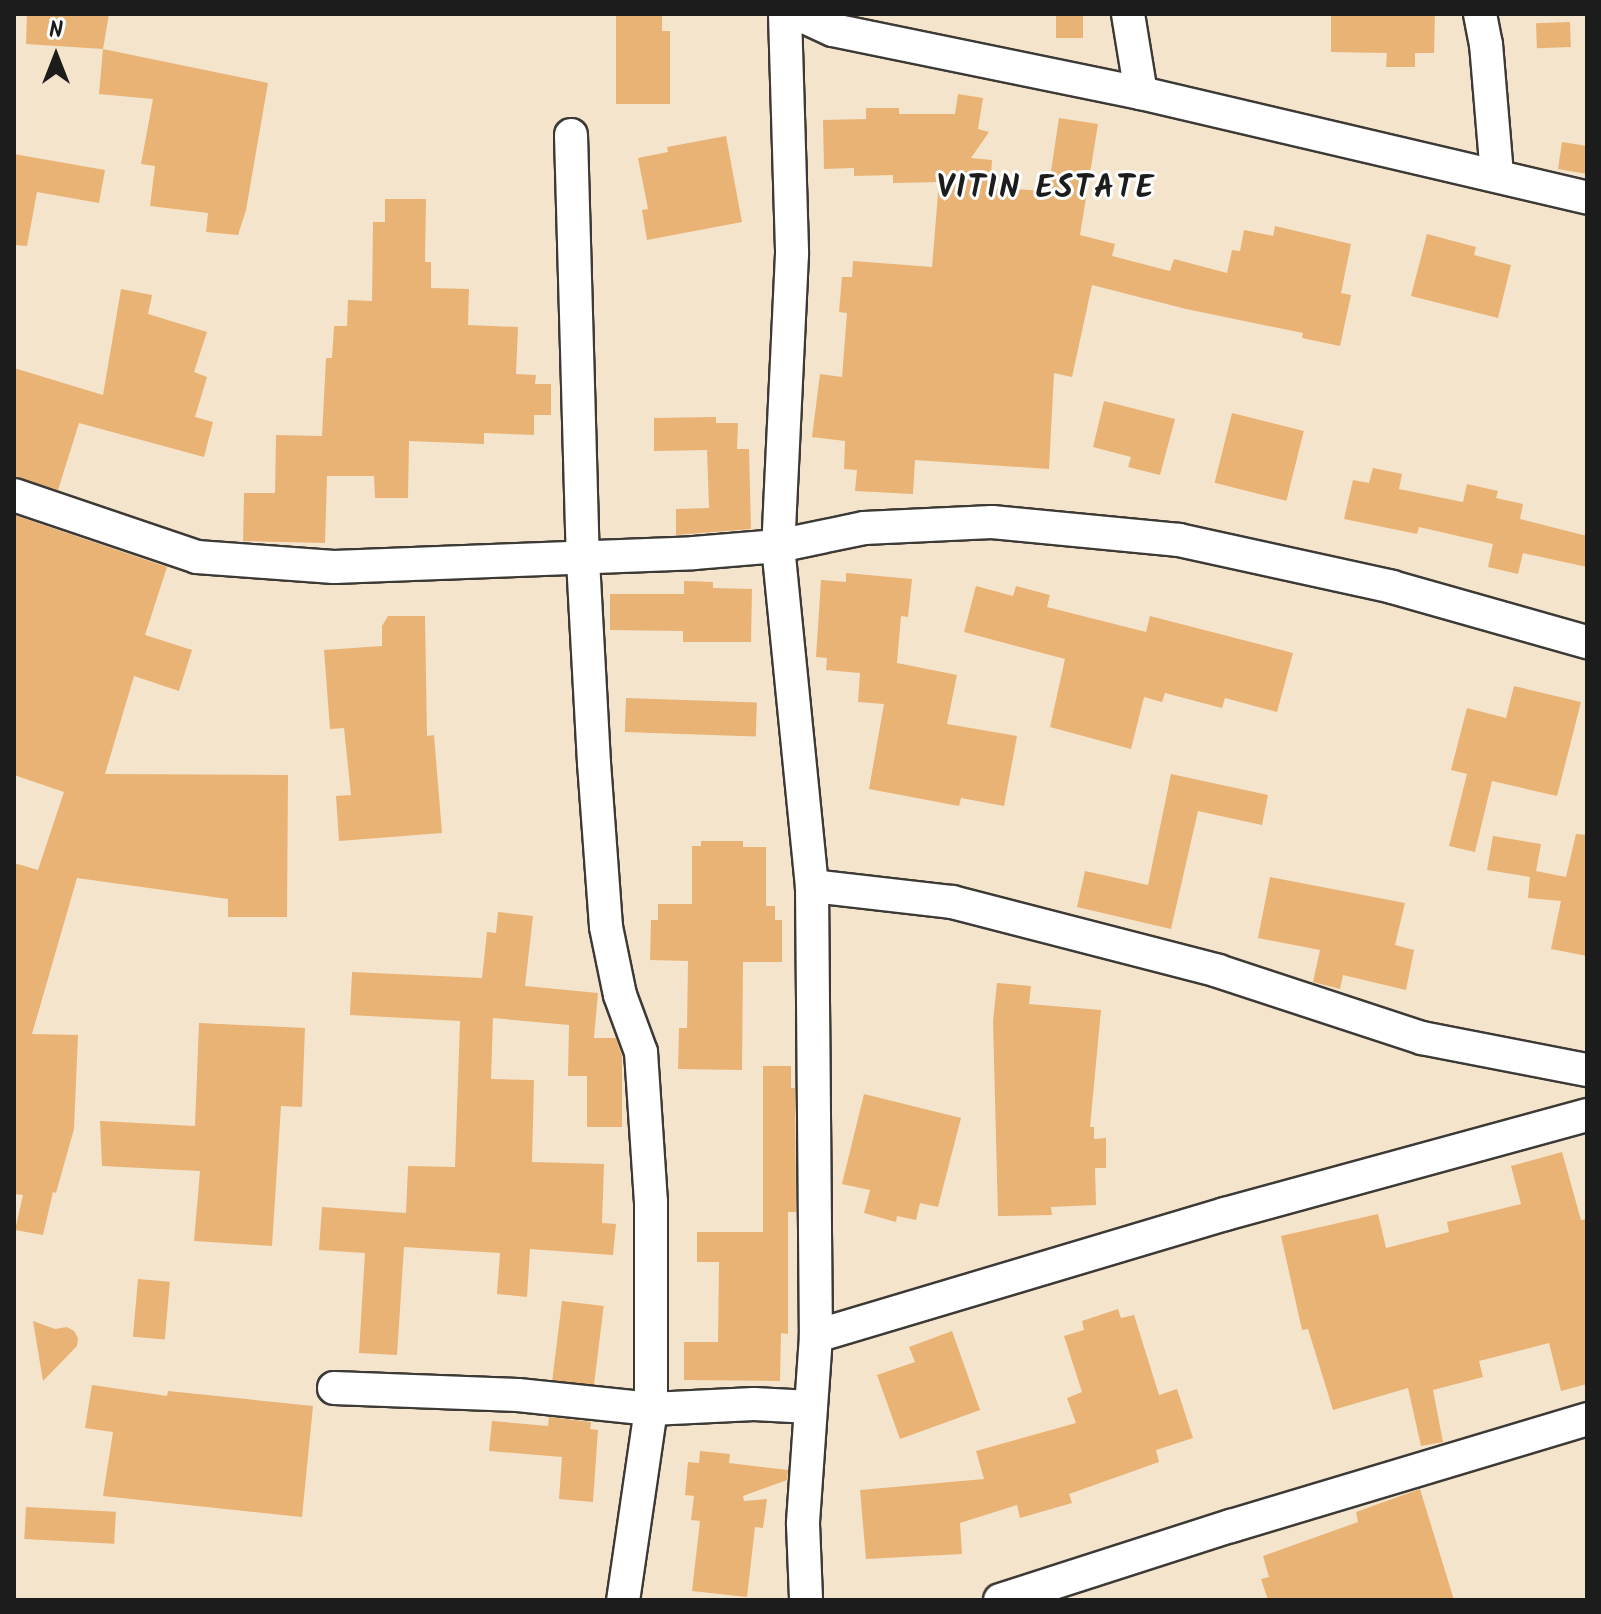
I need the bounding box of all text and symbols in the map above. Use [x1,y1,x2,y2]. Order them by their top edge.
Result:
text: N [49,14,63,49]
north arrow [16,16,96,96]
district label: VITIN ESTATE [937,170,1155,208]

